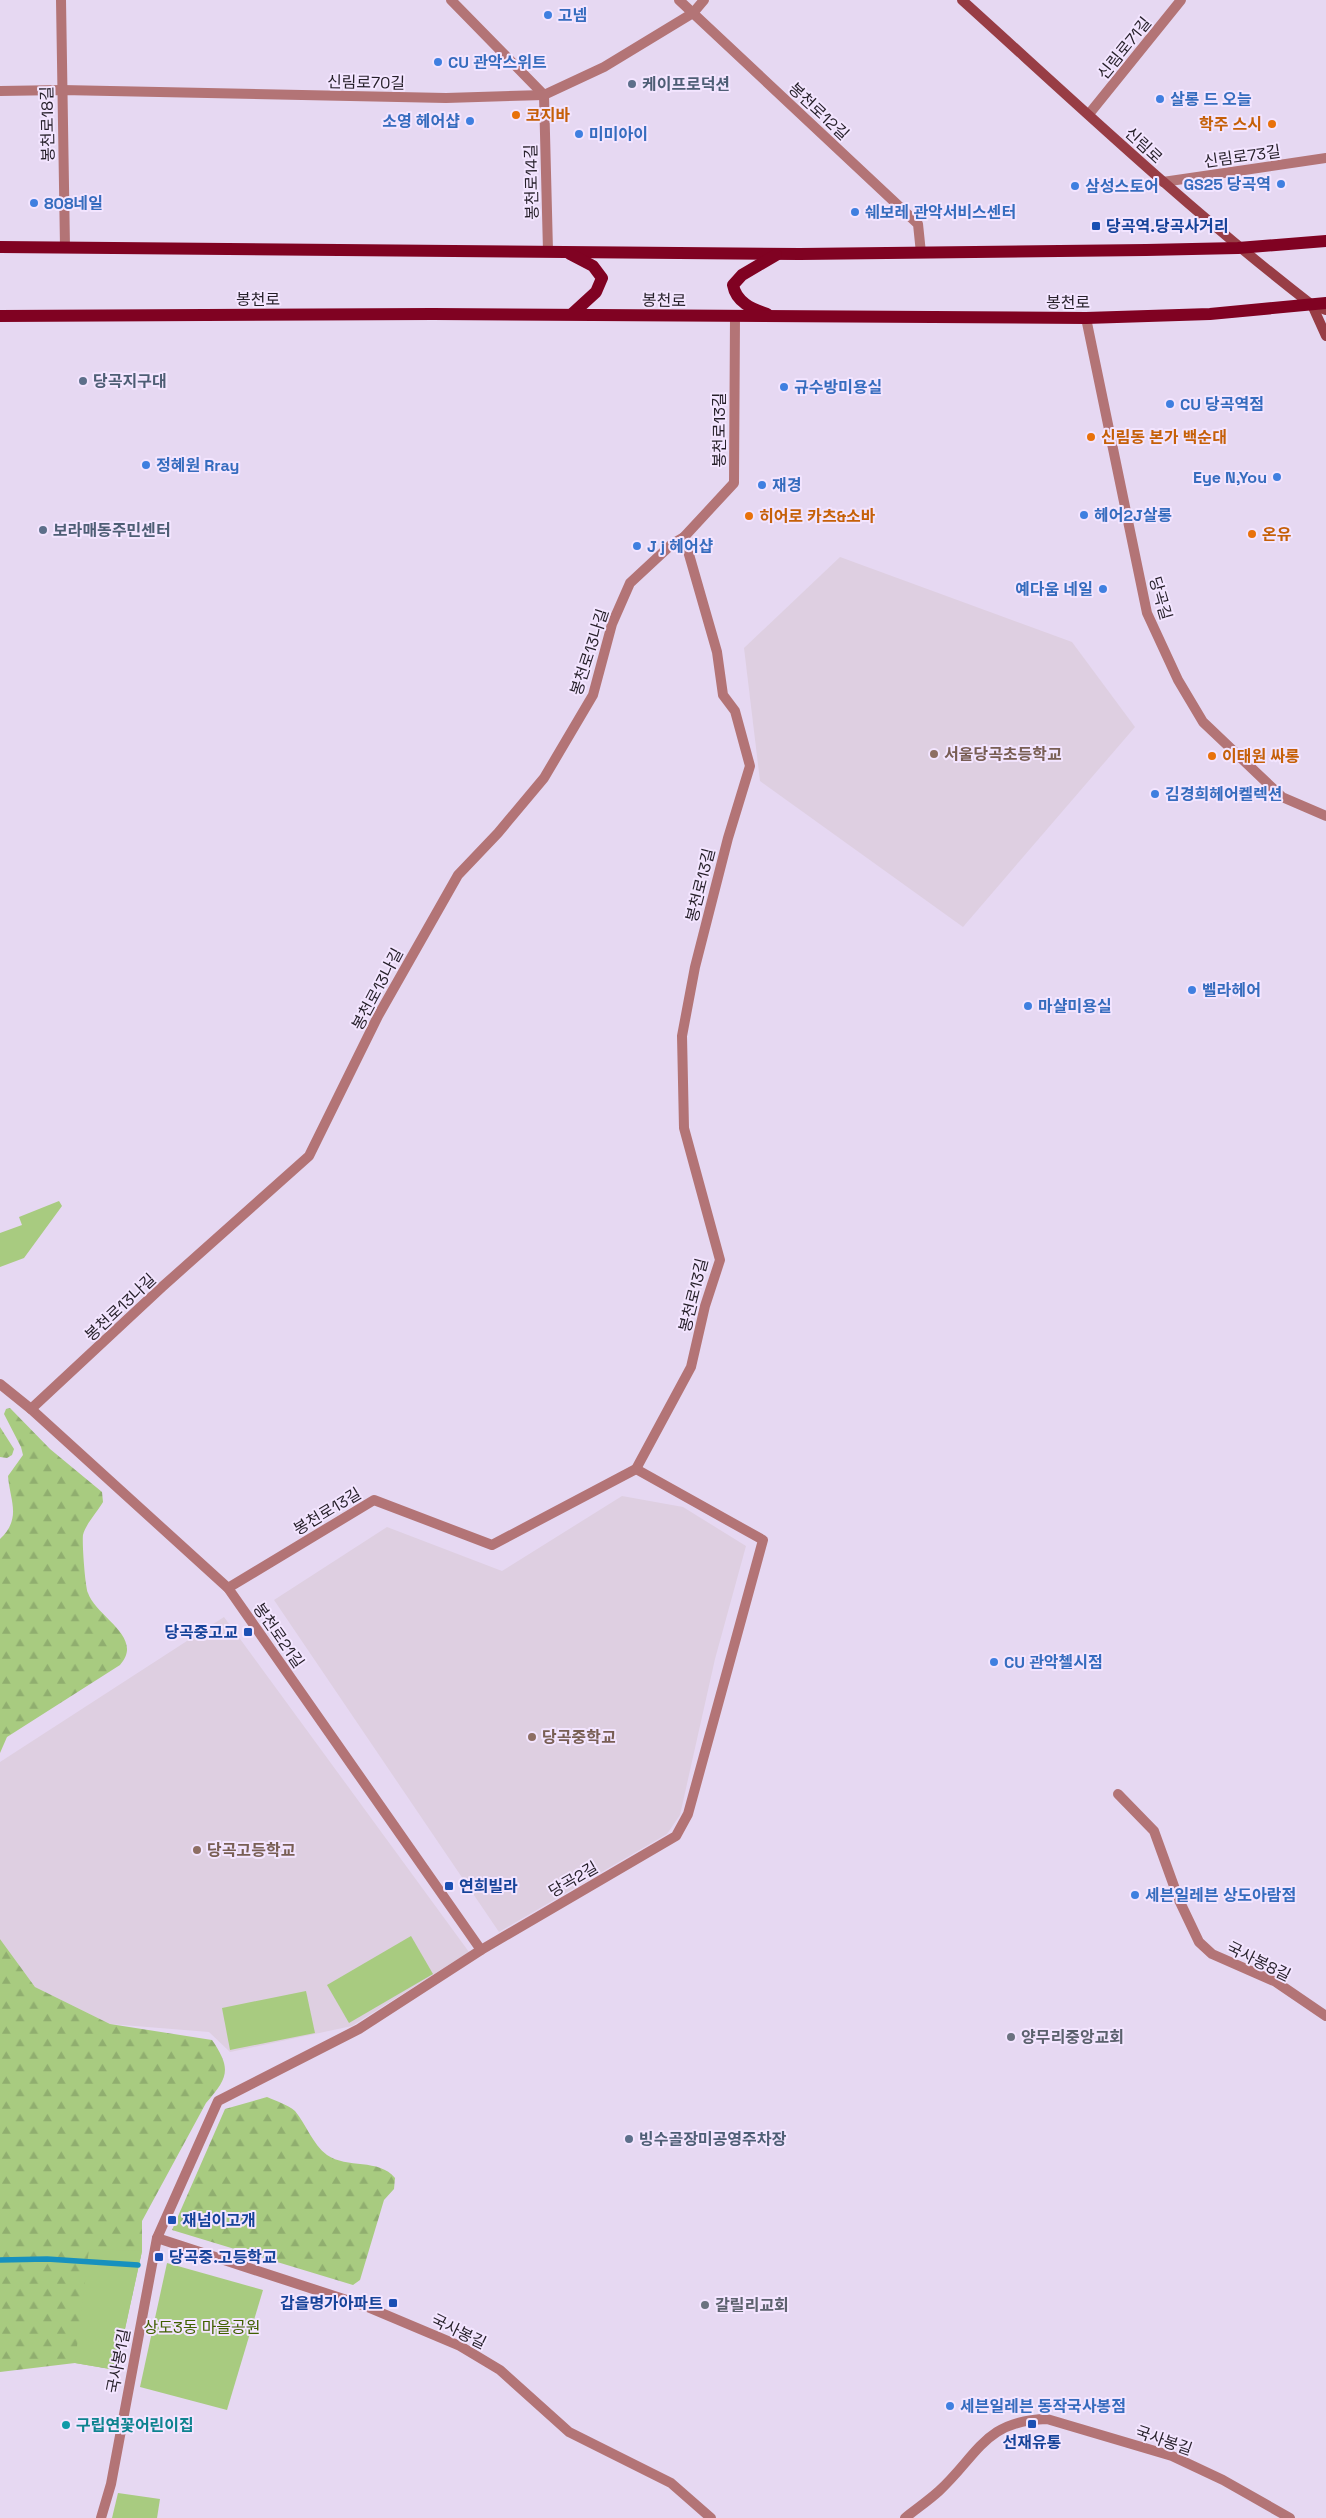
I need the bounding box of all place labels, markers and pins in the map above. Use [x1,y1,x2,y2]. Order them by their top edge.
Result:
place label: 고넴 [558,5,587,26]
marker: 고넴 [542,9,554,21]
place label: CU 관악스위트 [448,52,547,73]
marker: CU 관악스위트 [432,56,444,68]
place label: 케이프로덕션 [642,74,730,95]
marker: 케이프로덕션 [626,78,638,90]
place label: 살롱 드 오늘 [1170,89,1252,110]
marker: 살롱 드 오늘 [1154,93,1166,105]
place label: 코지바 [526,105,570,126]
marker: 코지바 [510,109,522,121]
place label: 소영 헤어샵 [382,111,460,132]
place label: 학주 스시 [1199,114,1262,135]
marker: 소영 헤어샵 [464,115,476,127]
marker: 학주 스시 [1266,118,1278,130]
place label: 미미아이 [589,124,648,145]
marker: 미미아이 [573,128,585,140]
place label: GS25 당곡역 [1183,174,1271,195]
place label: 삼성스토어 [1085,176,1159,197]
marker: GS25 당곡역 [1275,178,1287,190]
marker: 삼성스토어 [1069,180,1081,192]
place label: 808네일 [44,193,103,214]
marker: 808네일 [28,197,40,209]
place label: 쉐보레 관악서비스센터 [865,202,1016,223]
marker: 쉐보레 관악서비스센터 [849,206,861,218]
place label: 당곡역.당곡사거리 [1106,216,1229,237]
marker: 당곡역.당곡사거리 [1090,220,1102,232]
place label: 당곡지구대 [93,371,167,392]
marker: 당곡지구대 [77,375,89,387]
place label: 규수방미용실 [794,377,882,398]
marker: 규수방미용실 [778,381,790,393]
place label: CU 당곡역점 [1180,394,1264,415]
marker: CU 당곡역점 [1164,398,1176,410]
place label: 신림동 본가 백순대 [1101,427,1227,448]
marker: 신림동 본가 백순대 [1085,431,1097,443]
place label: 정혜원 Rray [156,455,239,476]
marker: 정혜원 Rray [140,459,152,471]
place label: Eye N,You [1193,467,1267,488]
marker: Eye N,You [1271,471,1283,483]
place label: 재경 [772,475,801,496]
marker: 재경 [756,479,768,491]
place label: 헤어2J살롱 [1094,505,1172,526]
place label: 히어로 카츠&소바 [759,506,876,527]
marker: 헤어2J살롱 [1078,509,1090,521]
marker: 히어로 카츠&소바 [743,510,755,522]
place label: 보라매동주민센터 [53,520,171,541]
marker: 보라매동주민센터 [37,524,49,536]
place label: 온유 [1262,524,1292,545]
marker: 온유 [1246,528,1258,540]
place label: J j 헤어샵 [647,536,714,557]
marker: J j 헤어샵 [631,540,643,552]
place label: 예다움 네일 [1015,579,1093,600]
marker: 예다움 네일 [1097,583,1109,595]
place label: 서울당곡초등학교 [944,744,1062,765]
place label: 이태원 싸롱 [1222,746,1300,767]
marker: 서울당곡초등학교 [928,748,940,760]
marker: 이태원 싸롱 [1206,750,1218,762]
place label: 김경희헤어켈렉션 [1165,784,1283,805]
marker: 김경희헤어켈렉션 [1149,788,1161,800]
place label: 벨라헤어 [1202,980,1261,1001]
marker: 벨라헤어 [1186,984,1198,996]
place label: 마샬미용실 [1038,996,1112,1017]
marker: 마샬미용실 [1022,1000,1034,1012]
place label: 당곡중고교 [164,1622,238,1643]
marker: 당곡중고교 [242,1626,254,1638]
place label: CU 관악첼시점 [1004,1652,1103,1673]
marker: CU 관악첼시점 [988,1656,1000,1668]
place label: 당곡중학교 [542,1727,616,1748]
marker: 당곡중학교 [526,1731,538,1743]
place label: 당곡고등학교 [207,1840,296,1861]
marker: 당곡고등학교 [191,1844,203,1856]
place label: 연희빌라 [459,1876,518,1897]
marker: 연희빌라 [443,1880,455,1892]
place label: 세븐일레븐 상도아람점 [1145,1885,1296,1906]
marker: 세븐일레븐 상도아람점 [1129,1889,1141,1901]
place label: 양무리중앙교회 [1021,2027,1124,2048]
marker: 양무리중앙교회 [1005,2031,1017,2043]
place label: 빙수골장미공영주차장 [639,2129,786,2150]
marker: 빙수골장미공영주차장 [623,2133,635,2145]
place label: 재넘이고개 [182,2210,256,2231]
marker: 재넘이고개 [166,2214,178,2226]
place label: 당곡중.고등학교 [169,2247,277,2268]
marker: 당곡중.고등학교 [153,2251,165,2263]
place label: 갑을명가아파트 [280,2293,383,2314]
place label: 갈릴리교회 [715,2295,789,2316]
marker: 갑을명가아파트 [387,2297,399,2309]
marker: 갈릴리교회 [699,2299,711,2311]
place label: 세븐일레븐 동작국사봉점 [960,2396,1126,2417]
marker: 세븐일레븐 동작국사봉점 [944,2400,956,2412]
place label: 구립연꽃어린이집 [76,2415,194,2436]
marker: 선재유통 [1026,2418,1038,2430]
marker: 구립연꽃어린이집 [60,2419,72,2431]
place label: 선재유통 [1003,2432,1061,2453]

